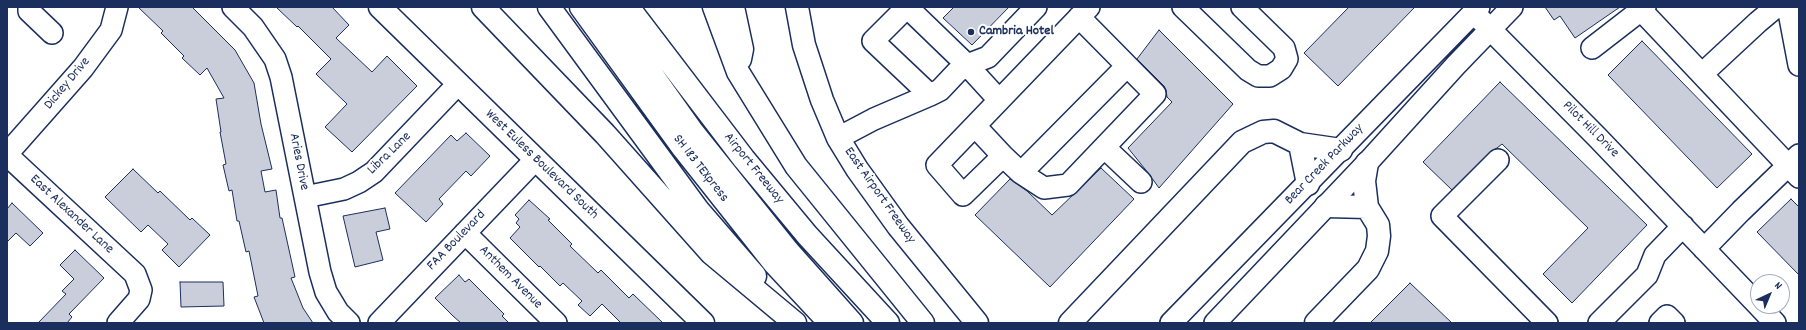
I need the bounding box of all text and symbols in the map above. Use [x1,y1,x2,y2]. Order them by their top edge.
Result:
place label: Cambria Hotel [979,24,1054,40]
marker: Cambria Hotel [966,27,976,37]
street label: Dickey Drive [41,54,95,114]
street label: Pilot Hill Drive [1558,98,1622,162]
street label: West Euless Boulevard South [481,106,601,224]
street label: Bear Creek Parkway [1282,121,1368,209]
street label: Libra Lane [365,129,415,179]
street label: Airport Freeway [719,130,787,208]
street label: Aries Drive [284,132,312,192]
street label: SH 183 TEXpress [668,132,732,206]
street label: East Airport Freeway [839,145,919,247]
street label: East Alexander Lane [26,172,116,258]
street label: FAA Boulevard [424,207,490,275]
street label: Anthem Avenue [475,243,545,313]
north arrow [1750,274,1790,314]
text: N [1770,278,1785,294]

